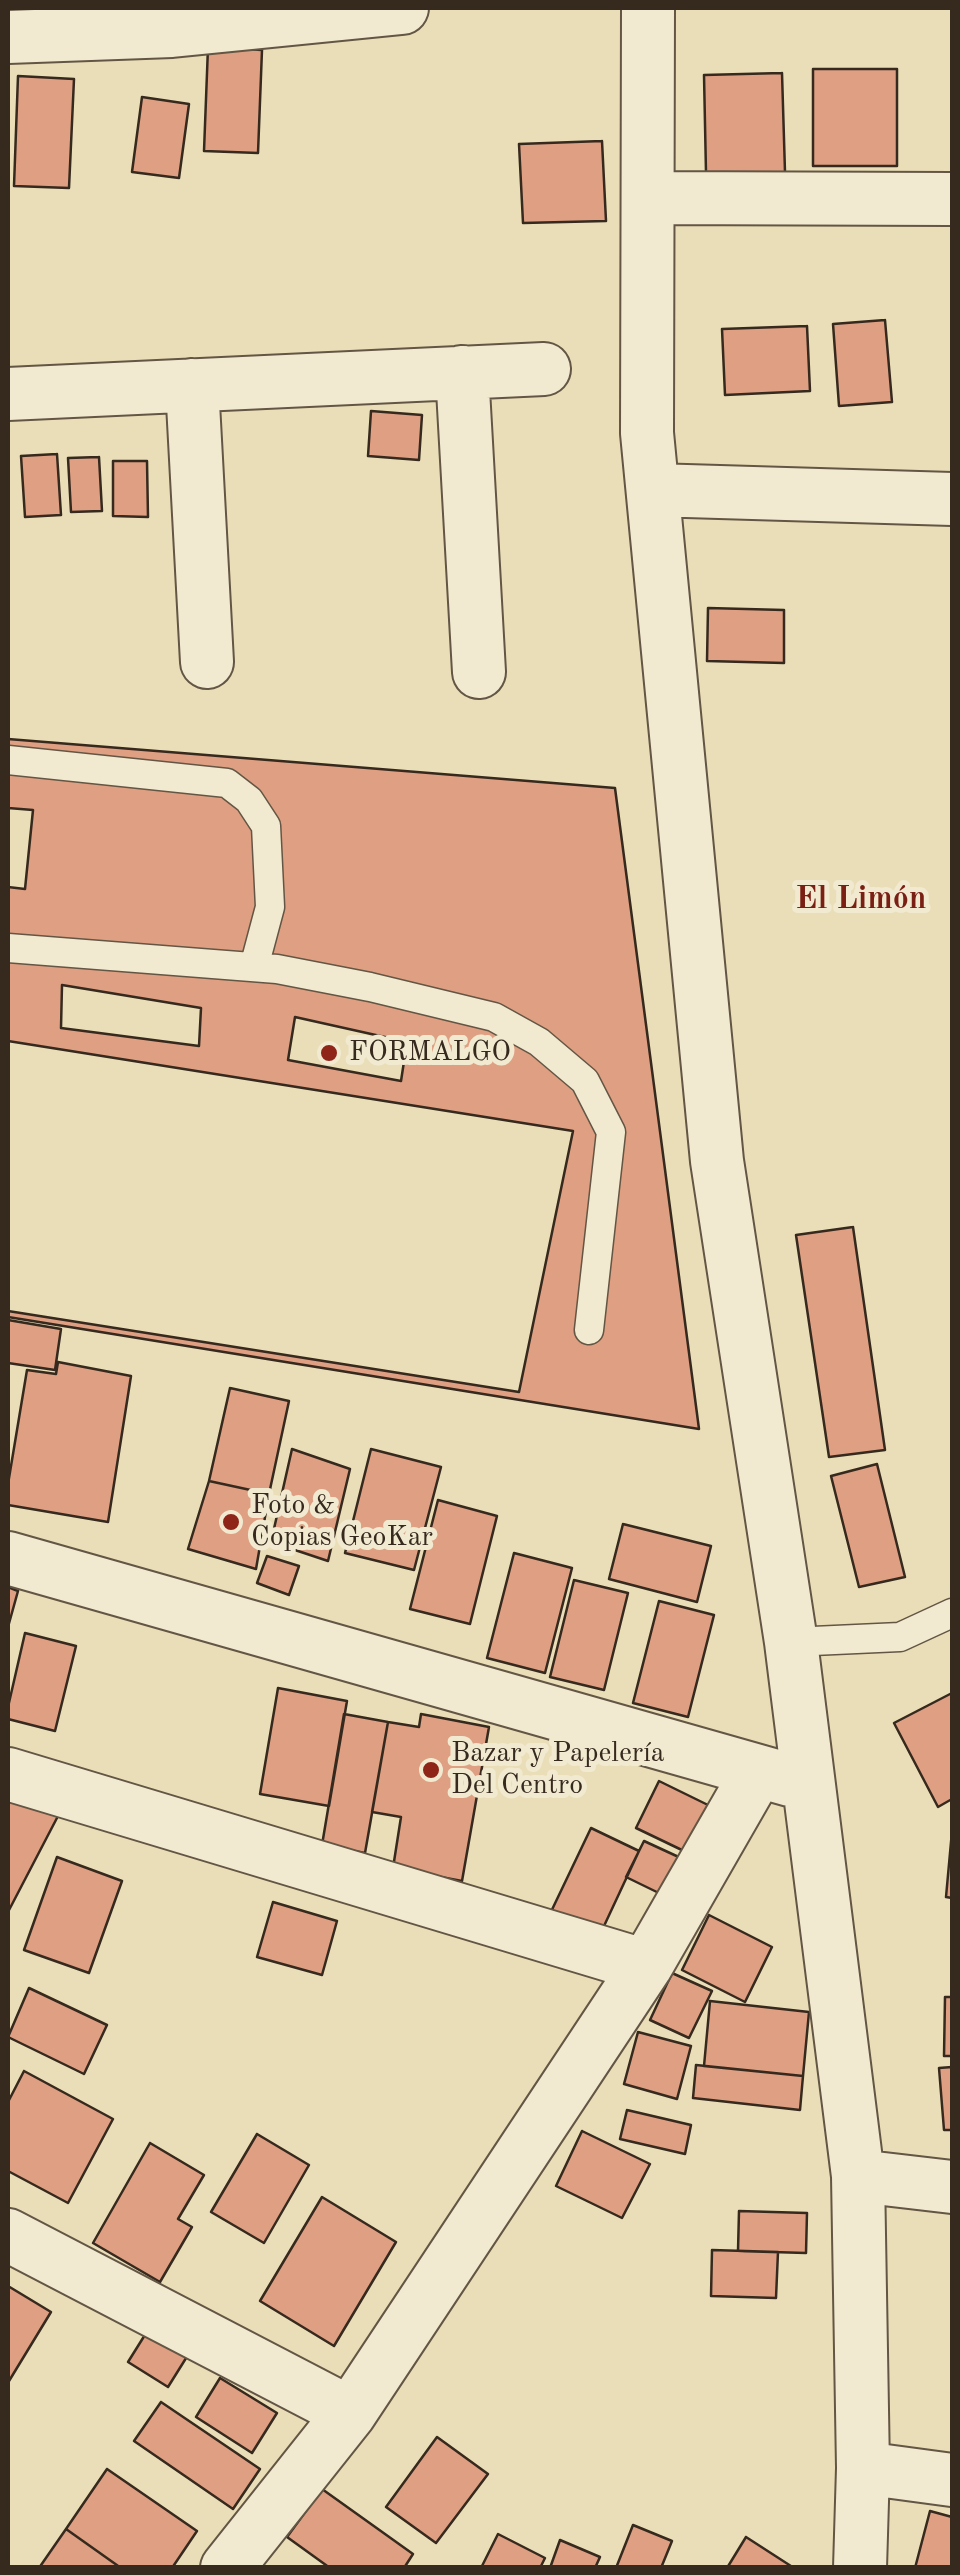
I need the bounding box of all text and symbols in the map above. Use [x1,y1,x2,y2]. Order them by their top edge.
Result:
district label: El Limón [795,881,927,919]
place label: FORMALGO [349,1036,511,1070]
marker: FORMALGO [318,1042,340,1064]
place label: Foto & Copias GeoKar [251,1489,433,1555]
marker: Foto & Copias GeoKar [220,1511,242,1533]
place label: Bazar y Papelería Del Centro [451,1737,665,1803]
marker: Bazar y Papelería Del Centro [420,1759,442,1781]

